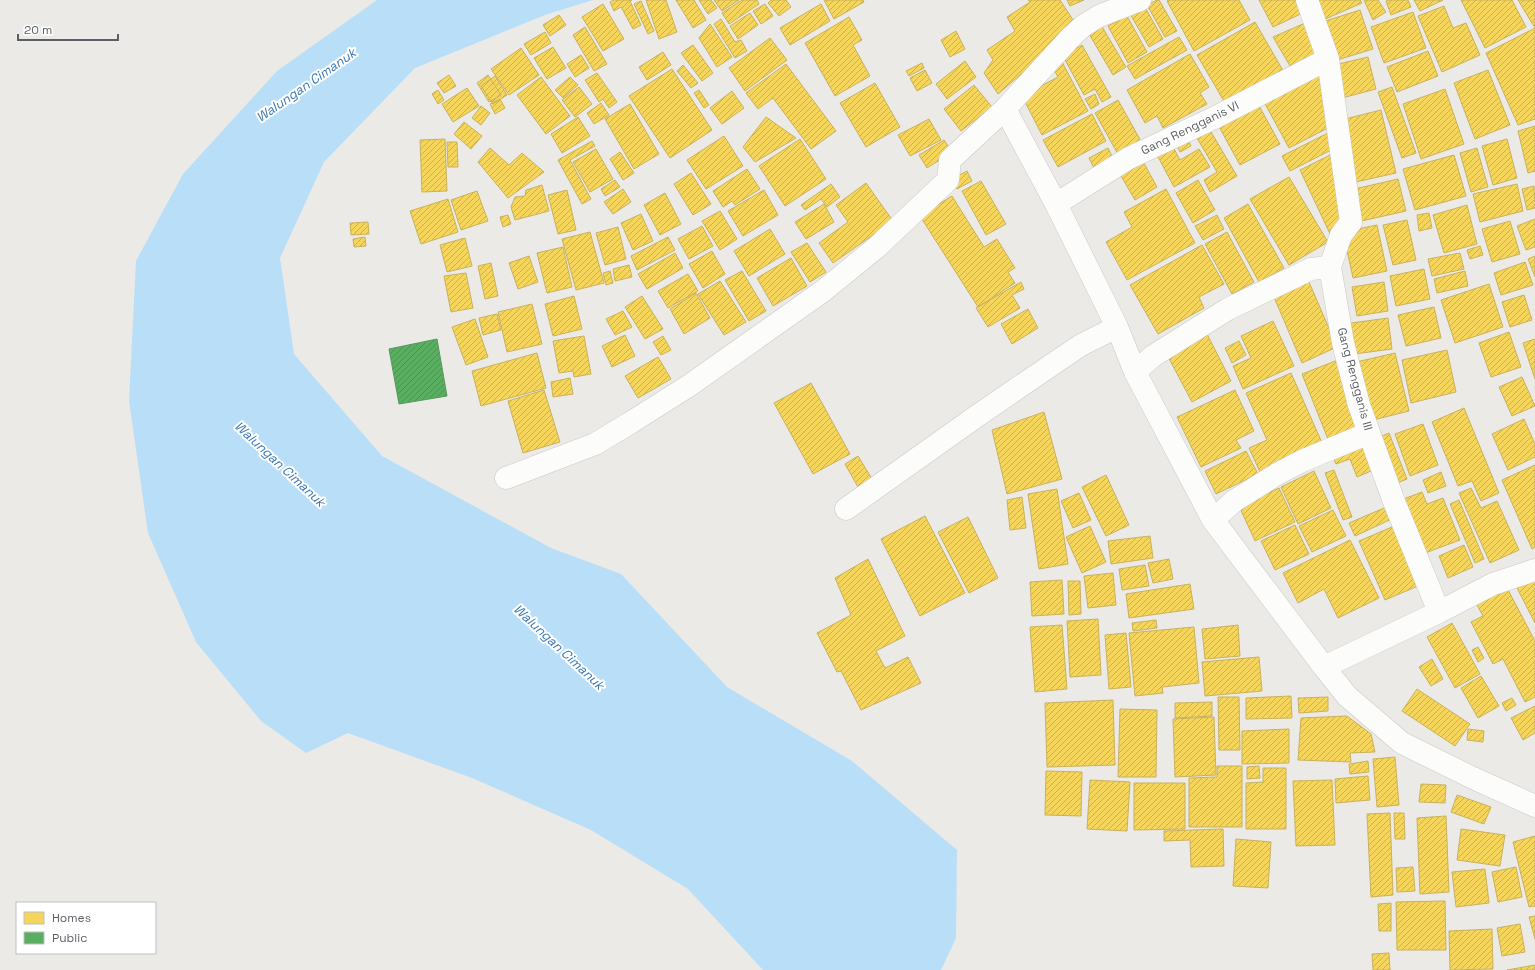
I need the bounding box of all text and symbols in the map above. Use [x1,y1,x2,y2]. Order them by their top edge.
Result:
scale bar [18,16,118,42]
text: 20 m [24,22,52,38]
water label: Walungan Cimanuk [253,43,361,126]
street label: Gang Rengganis VI [1138,97,1242,159]
street label: Gang Rengganis III [1334,326,1376,432]
water label: Walungan Cimanuk [231,418,330,512]
water label: Walungan Cimanuk [510,601,609,695]
legend [16,902,156,954]
text: Homes [52,910,91,926]
text: Public [52,930,87,946]

